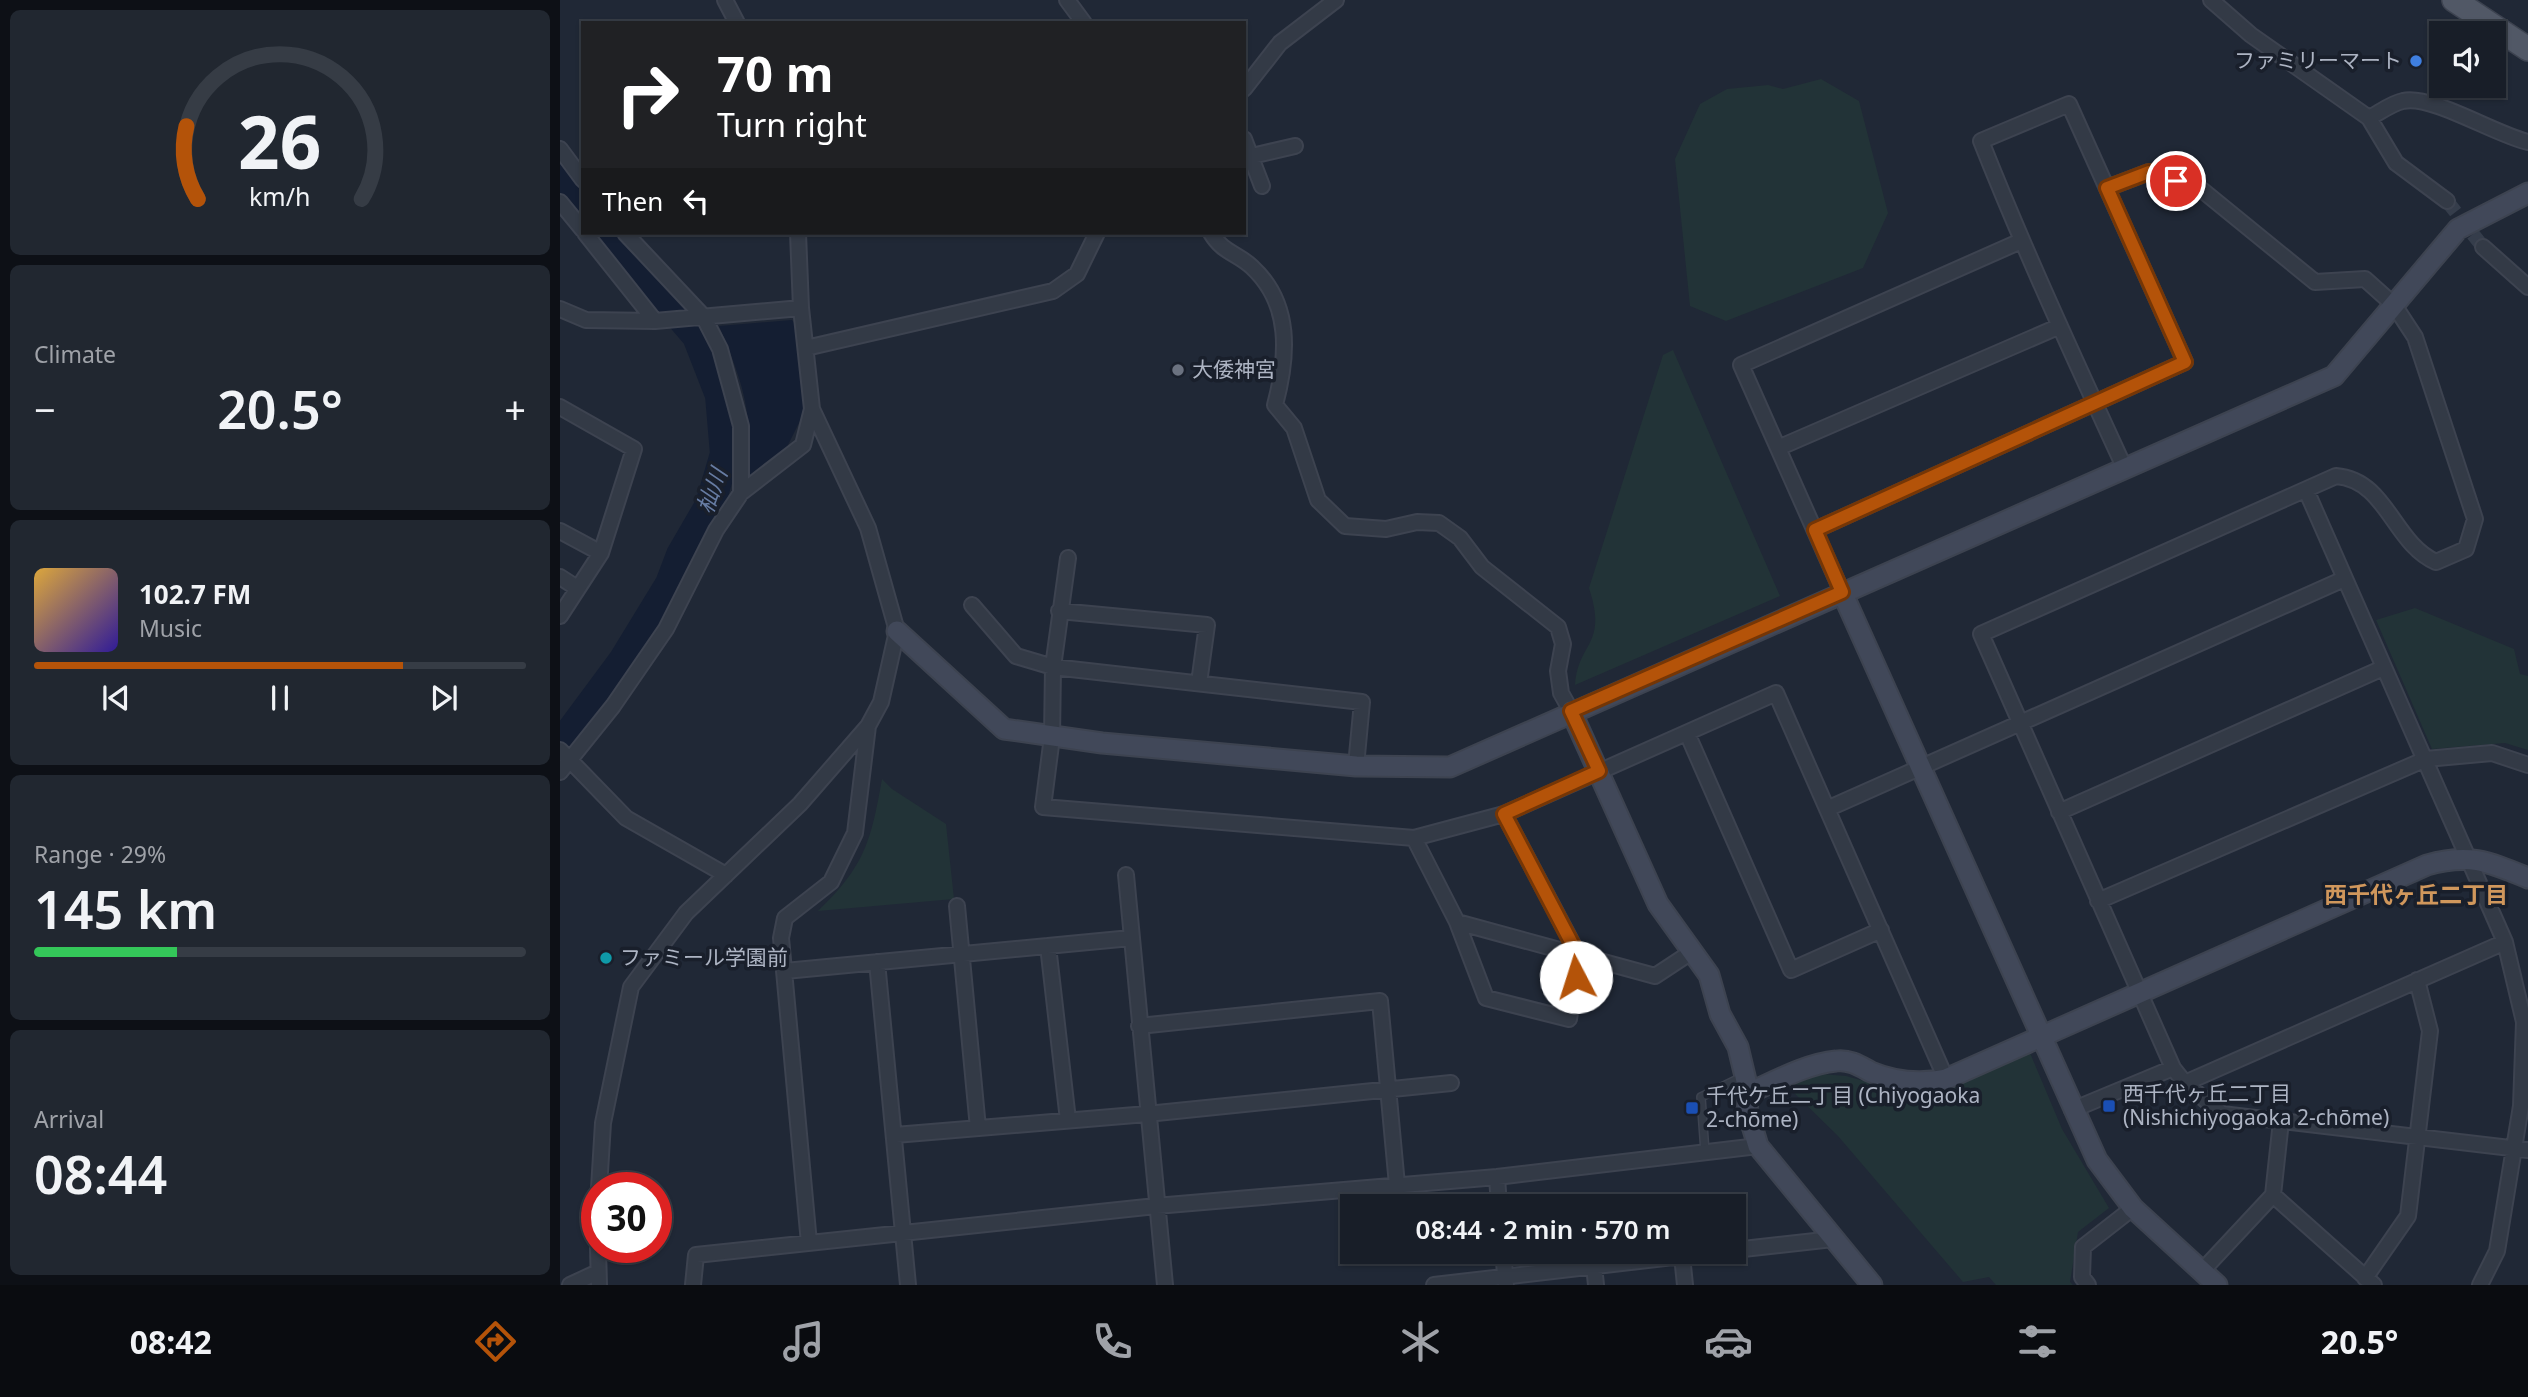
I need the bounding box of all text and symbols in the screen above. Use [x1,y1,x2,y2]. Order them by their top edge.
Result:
map controls [2429,21,2506,98]
button: sound [2429,21,2506,98]
text: 70 m [717,40,834,106]
place label: ファミリーマート [2234,46,2402,74]
icon: right [602,49,693,140]
marker: ファミリーマート [2408,53,2424,69]
text: 26 [238,91,322,190]
text: Turn right [717,103,867,146]
pin [2146,151,2206,211]
icon: arrive [2157,162,2195,200]
text: km/h [249,178,311,212]
icon: left [677,182,715,220]
text: Then [602,183,663,219]
text: Climate [34,338,116,370]
place label: 大倭神宮 [1192,355,1276,383]
marker: 大倭神宮 [1170,362,1186,378]
text: 20.5° [217,373,343,444]
text: − [34,383,56,435]
text: + [504,383,526,435]
water label: 杣川 [688,461,735,518]
text: 102.7 FM [139,576,251,612]
text: Music [139,612,202,644]
icon: previous [97,679,135,717]
icon: pause [261,679,299,717]
icon: next [425,679,463,717]
text: Range · 29% [34,838,166,870]
text: 145 km [34,873,217,944]
district label: 西千代ヶ丘二丁目 [2324,878,2508,910]
position arrow [1539,940,1613,1014]
place label: ファミール学園前 [620,943,788,971]
marker: ファミール学園前 [598,950,614,966]
place label: 西千代ヶ丘二丁目 (Nishichiyogaoka 2-chōme) [2123,1079,2389,1131]
place label: 千代ケ丘二丁目 (Chiyogaoka 2-chōme) [1706,1081,1980,1133]
marker: 西千代ヶ丘二丁目 (Nishichiyogaoka 2-chōme) [2101,1098,2117,1114]
marker: 千代ケ丘二丁目 (Chiyogaoka 2-chōme) [1684,1100,1700,1116]
text: Arrival [34,1103,104,1135]
text: 08:44 [34,1138,167,1209]
speed limit sign: 30 [581,1172,672,1263]
text: 08:44 · 2 min · 570 m [1416,1211,1670,1247]
icon: directions [471,1317,520,1366]
icon: music [779,1317,828,1366]
icon: phone [1088,1317,1137,1366]
icon: climate [1396,1317,1445,1366]
icon: car [1704,1317,1753,1366]
icon: filters [2013,1317,2062,1366]
text: 08:42 [130,1320,212,1363]
text: 20.5° [2321,1320,2398,1363]

